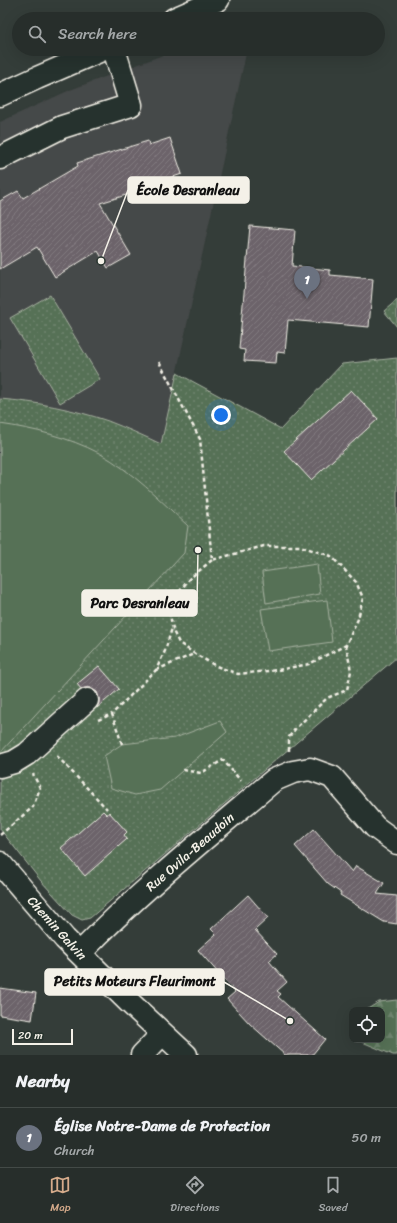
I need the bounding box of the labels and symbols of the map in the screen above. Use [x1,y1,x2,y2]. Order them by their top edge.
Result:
callout: École Desranleau [128,177,249,203]
text: École Desranleau [136,178,240,203]
pin: 1 [294,266,320,299]
your location [211,405,231,425]
callout: Parc Desranleau [82,590,197,616]
text: Parc Desranleau [90,591,190,616]
street label: Rue Ovila-Beaudoin [140,807,240,897]
street label: Chemin Galvin [21,890,93,966]
callout: Petits Moteurs Fleurimont [45,969,224,995]
text: Petits Moteurs Fleurimont [54,969,217,994]
scale bar [12,1027,73,1046]

